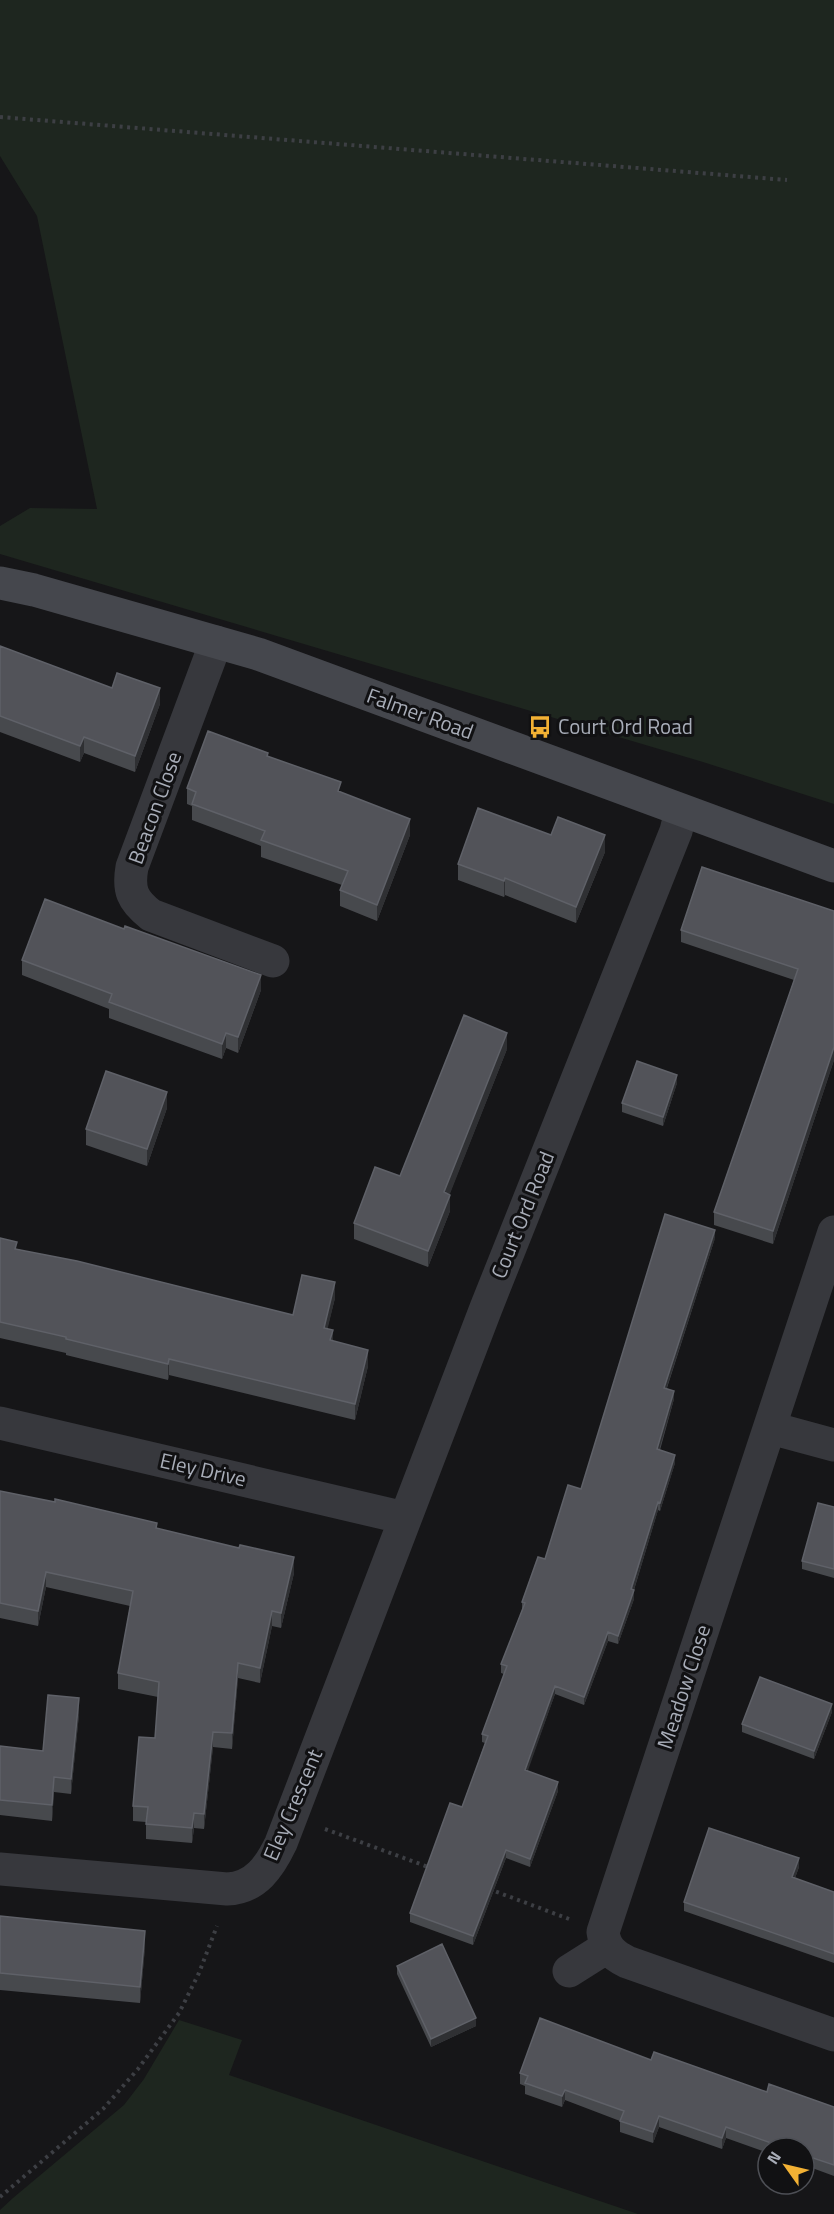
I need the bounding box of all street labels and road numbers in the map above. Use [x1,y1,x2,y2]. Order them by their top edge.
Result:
street label: Falmer Road [363,679,478,747]
street label: Beacon Close [119,747,189,868]
street label: Court Ord Road [482,1146,562,1283]
street label: Eley Drive [157,1444,249,1494]
street label: Meadow Close [648,1620,718,1753]
street label: Eley Crescent [254,1743,330,1865]

